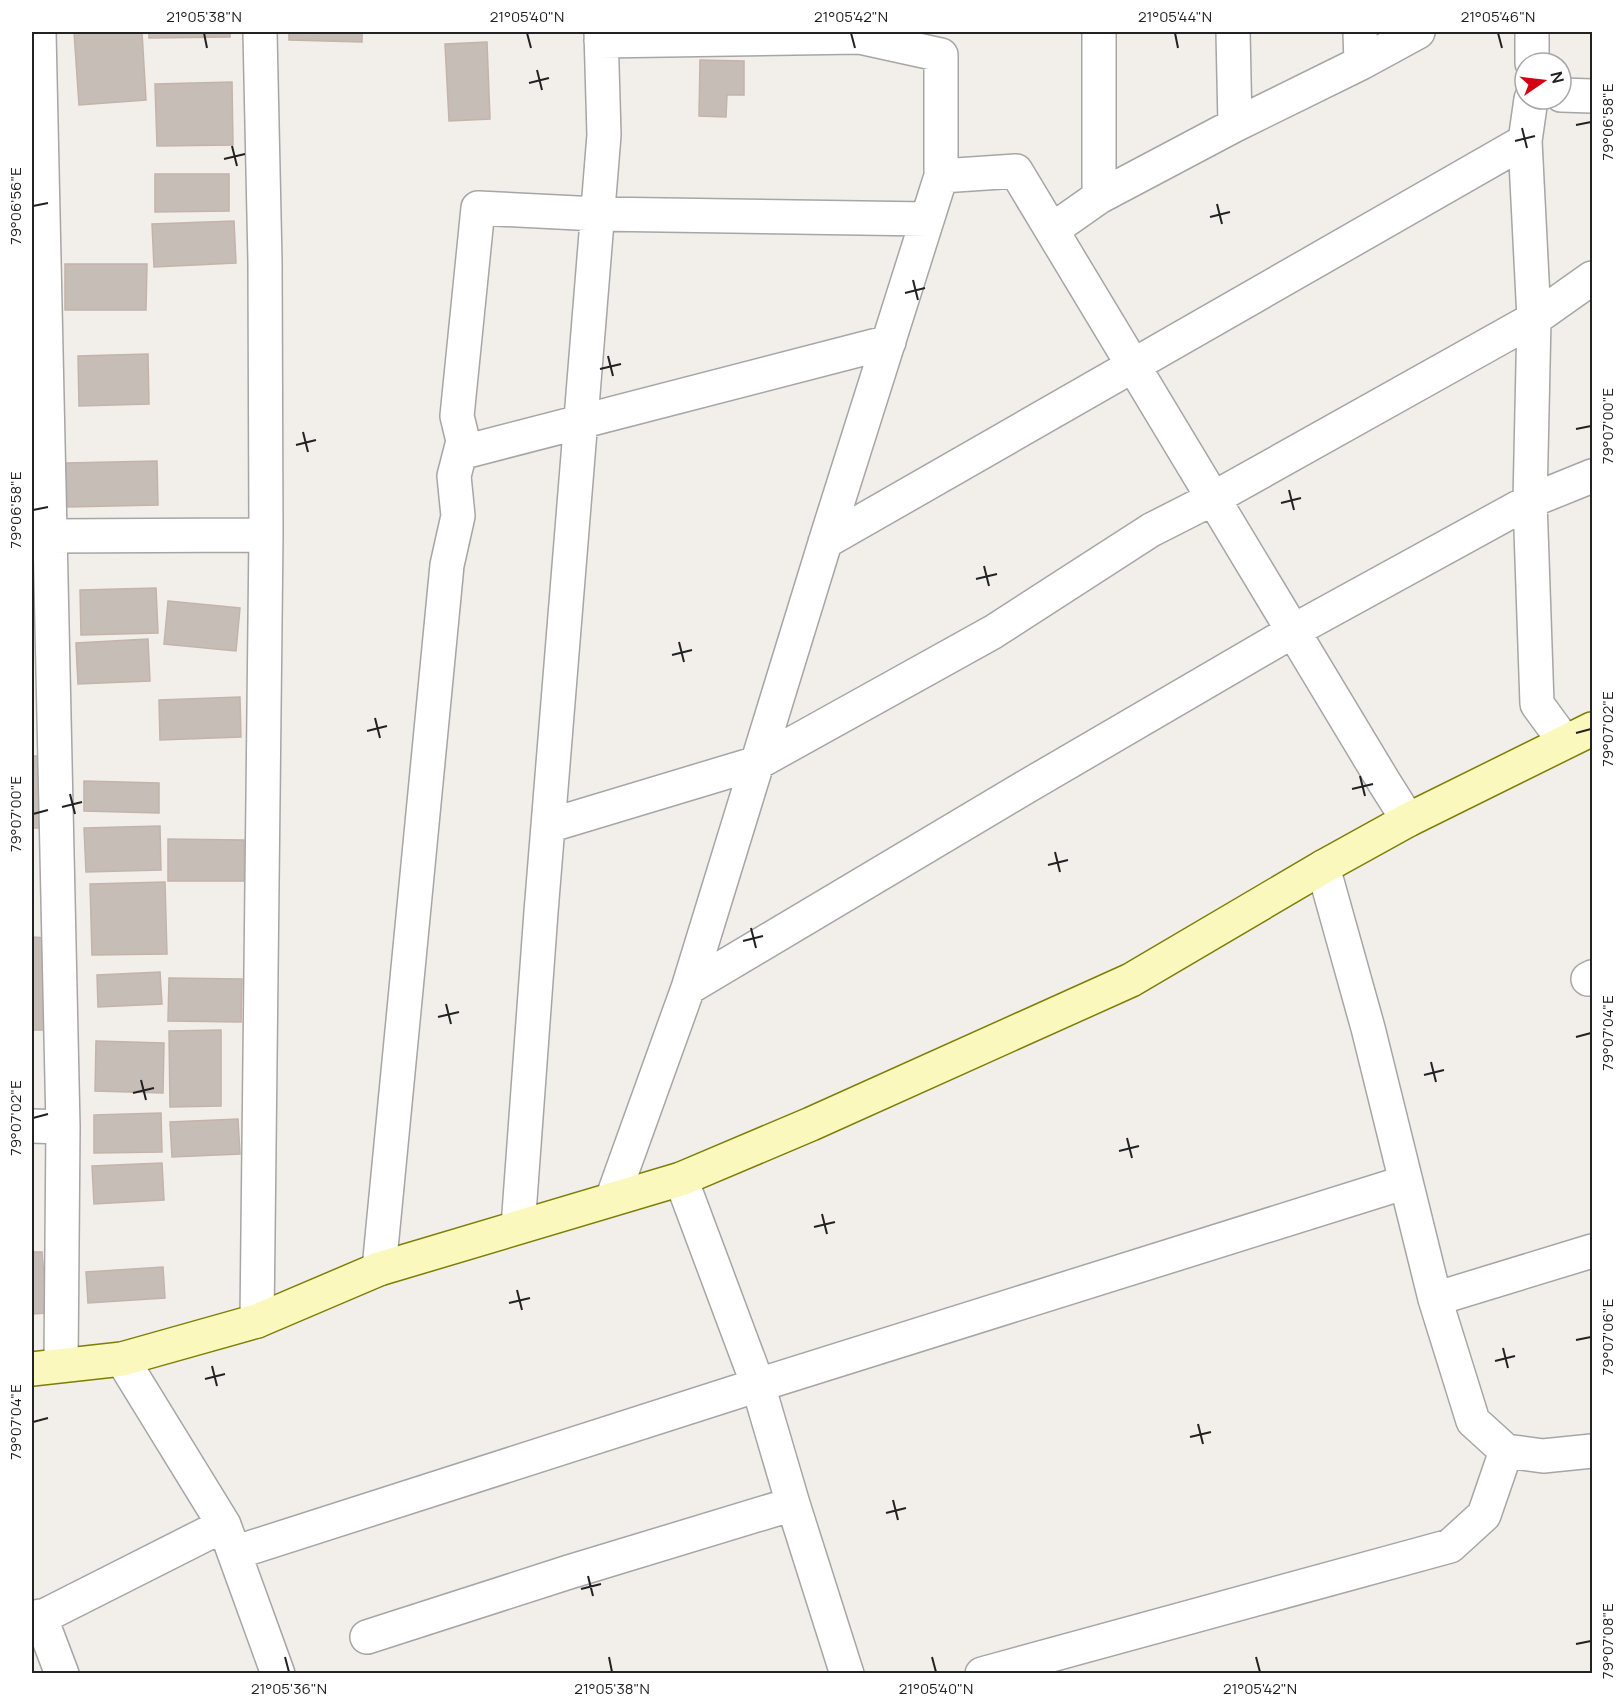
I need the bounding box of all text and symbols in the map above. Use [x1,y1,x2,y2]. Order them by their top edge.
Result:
text: 21°05'38"N [166,6,242,27]
text: 21°05'40"N [490,6,564,27]
text: 21°05'42"N [814,6,888,27]
text: 21°05'44"N [1138,6,1212,27]
text: 21°05'46"N [1461,6,1535,27]
north arrow [1513,51,1573,111]
text: N [1545,69,1570,86]
text: 79°06'58"E [1597,83,1618,161]
text: 79°06'56"E [5,167,26,245]
text: 79°07'00"E [1597,388,1618,464]
text: 79°06'58"E [5,471,26,549]
text: 79°07'02"E [1597,691,1618,767]
text: 79°07'00"E [5,776,26,852]
text: 79°07'04"E [1597,995,1618,1071]
text: 79°07'02"E [5,1080,26,1156]
text: 79°07'06"E [1597,1299,1618,1375]
text: 79°07'04"E [5,1384,26,1460]
text: 79°07'08"E [1597,1603,1618,1679]
text: 21°05'36"N [251,1678,327,1699]
text: 21°05'38"N [574,1678,650,1699]
text: 21°05'40"N [899,1678,973,1699]
text: 21°05'42"N [1223,1678,1297,1699]

